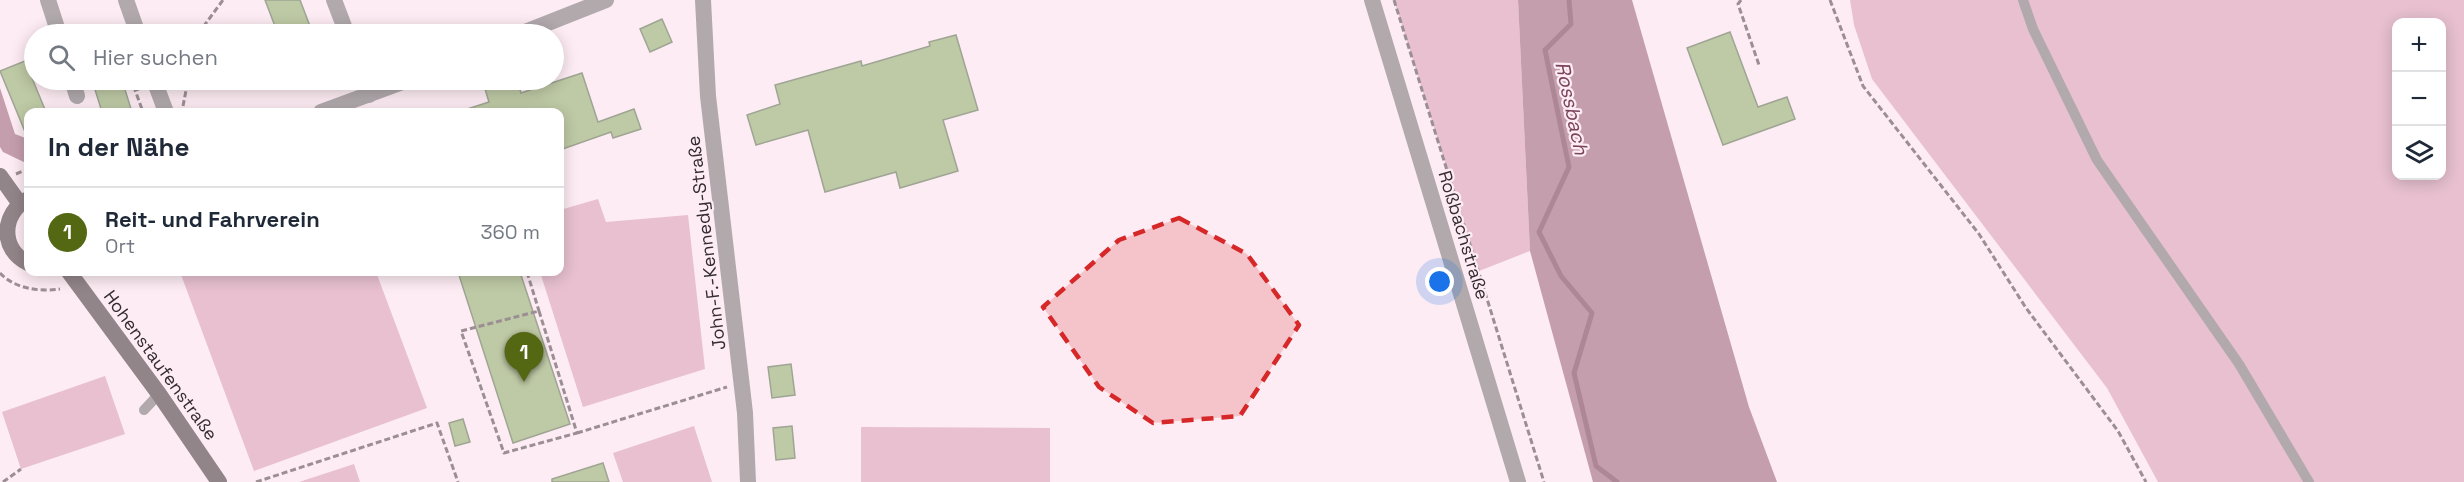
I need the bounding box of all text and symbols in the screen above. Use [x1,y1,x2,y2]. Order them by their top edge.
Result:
map controls [2392,18,2446,180]
button: + [2392,18,2446,72]
search box [24,24,564,90]
icon: search [45,41,78,74]
text: Hier suchen [93,43,218,71]
water label: Rossbach [1549,59,1595,158]
button: − [2392,72,2446,126]
button: layers [2392,126,2446,180]
text: In der Nähe [48,130,189,164]
street label: John-F.-Kennedy-Straße [681,135,731,351]
street label: Roßbachstraße [1433,168,1495,302]
text: Reit- und Fahrverein [105,205,320,233]
text: 1 [63,219,72,245]
text: 360 m [481,219,540,245]
text: Ort [105,233,135,259]
your location [1425,267,1454,296]
street label: Hohenstaufenstraße [99,285,223,445]
pin: 1 [504,332,544,382]

